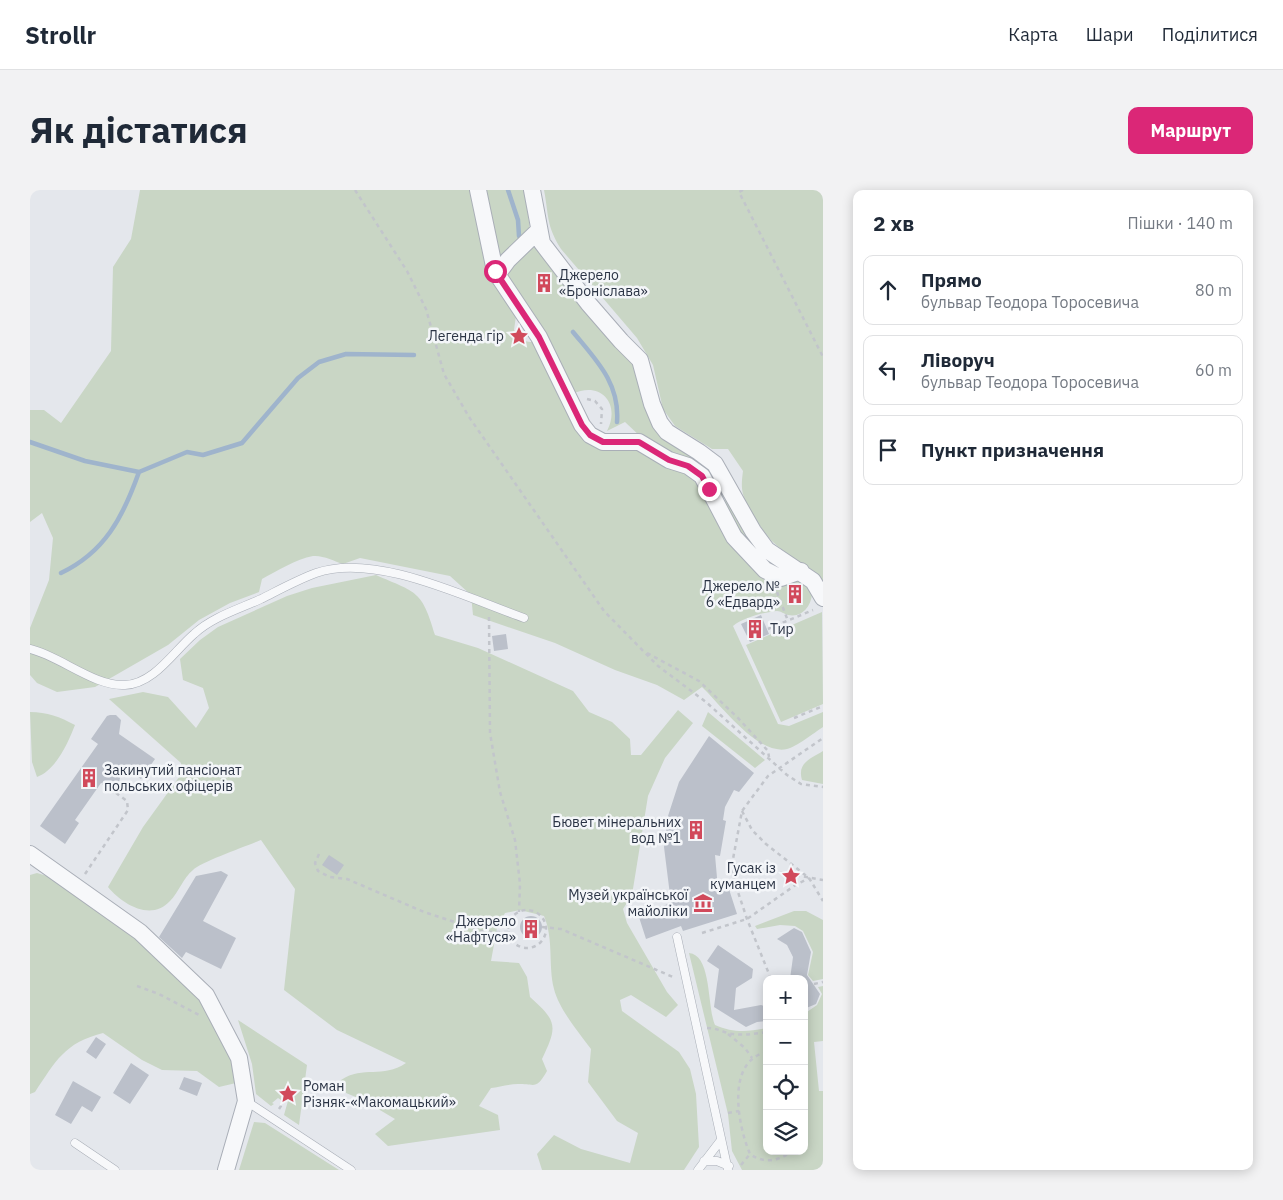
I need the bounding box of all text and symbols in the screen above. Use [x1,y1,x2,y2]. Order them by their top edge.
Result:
text: Strollr [25,19,96,51]
text: Карта [1008,23,1058,46]
text: Шари [1086,23,1134,46]
text: Поділитися [1162,23,1258,46]
text: Як дістатися [30,107,248,153]
button: Маршрут [1128,107,1253,154]
text: 2 хв [873,209,914,237]
text: Пішки · 140 m [1128,213,1233,233]
route start [484,260,507,283]
place label: Джерело «Броніслава» [559,266,648,300]
text: Прямо [921,268,982,292]
building icon: Джерело «Броніслава» [533,272,555,294]
icon: ahead [874,276,902,304]
text: 80 m [1195,280,1232,300]
text: бульвар Теодора Торосевича [921,292,1139,312]
place icon: Легенда гір [508,325,530,347]
place label: Легенда гір [428,327,504,345]
text: Ліворуч [921,348,995,372]
icon: left [874,356,902,384]
text: 60 m [1195,360,1232,380]
text: бульвар Теодора Торосевича [921,372,1139,392]
icon: arrive [874,436,902,464]
text: Пункт призначення [921,438,1104,462]
route end [698,478,721,501]
place label: Джерело № 6 «Едвард» [702,577,780,611]
building icon: Джерело № 6 «Едвард» [784,583,806,605]
building icon: Тир [744,618,766,640]
place label: Тир [770,620,794,638]
place label: Закинутий пансіонат польських офіцерів [104,761,242,795]
building icon: Закинутий пансіонат польських офіцерів [78,767,100,789]
place label: Бювет мінеральних вод №1 [552,813,681,847]
building icon: Бювет мінеральних вод №1 [685,819,707,841]
place label: Гусак із куманцем [710,859,776,893]
place icon: Гусак із куманцем [780,865,802,887]
place label: Музей української майоліки [568,886,688,920]
museum icon: Музей української майоліки [692,892,714,914]
place label: Джерело «Нафтуся» [446,912,516,946]
building icon: Джерело «Нафтуся» [520,918,542,940]
map controls [763,975,808,1155]
button: + [763,975,808,1020]
button: − [763,1020,808,1065]
button: locate [763,1065,808,1110]
place label: Роман Різняк-«Макомацький» [303,1077,456,1111]
place icon: Роман Різняк-«Макомацький» [277,1083,299,1105]
button: layers [763,1110,808,1155]

